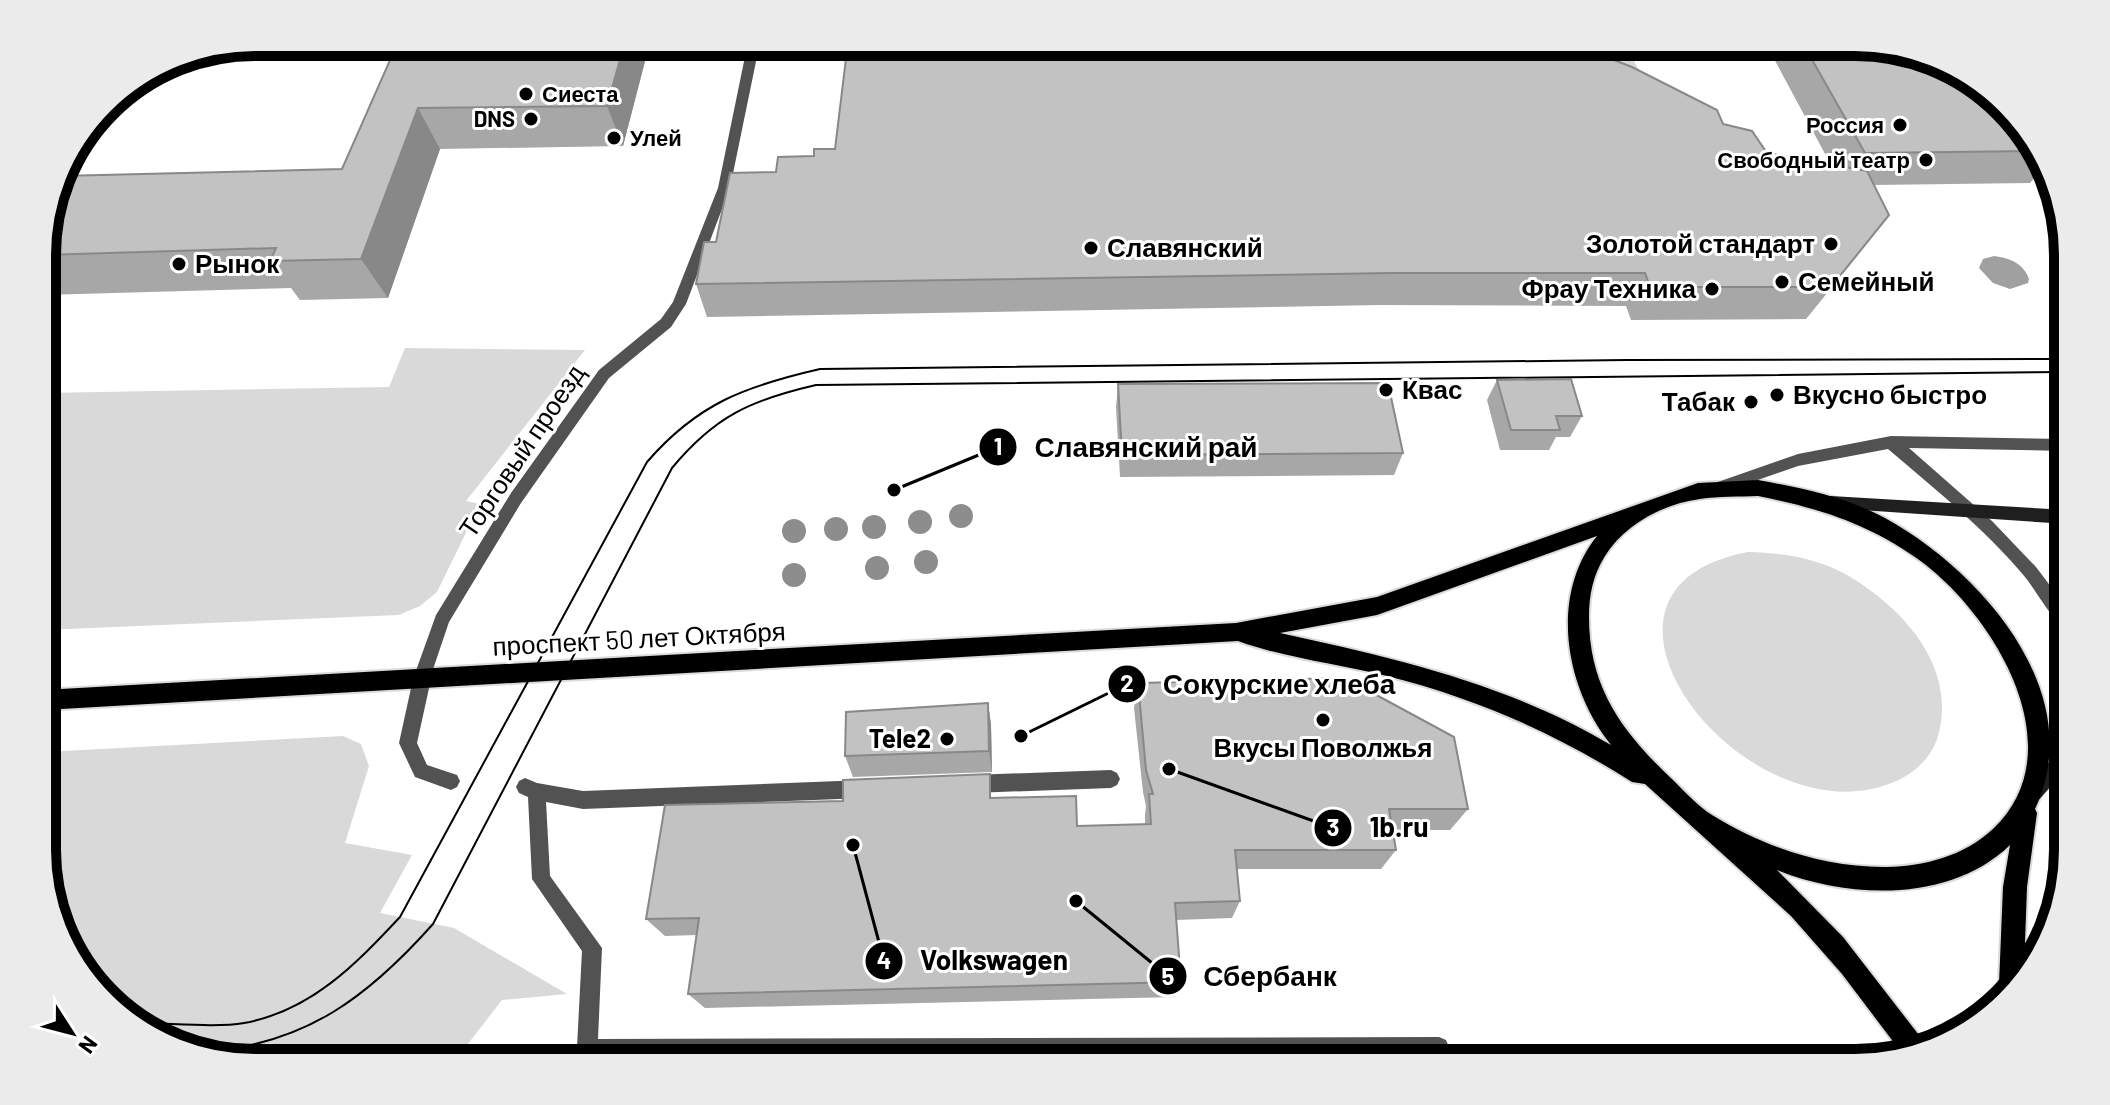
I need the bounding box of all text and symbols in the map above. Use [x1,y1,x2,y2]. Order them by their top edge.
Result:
place label: Сиеста [542,80,619,106]
marker: Сиеста [517,85,535,103]
place label: DNS [474,105,515,131]
marker: DNS [522,110,540,128]
place label: Россия [1806,111,1884,137]
marker: Россия [1891,116,1909,134]
place label: Улей [630,124,682,150]
marker: Улей [605,129,623,147]
place label: Свободный театр [1717,146,1910,173]
marker: Свободный театр [1917,151,1935,169]
place label: Золотой стандарт [1586,227,1815,258]
place label: Славянский [1107,231,1263,262]
marker: Золотой стандарт [1822,235,1840,253]
marker: Славянский [1082,239,1100,257]
place label: Рынок [195,247,280,278]
marker: Рынок [170,255,188,273]
place label: Семейный [1798,265,1934,296]
place label: Фрау Техника [1521,272,1697,303]
marker: Семейный [1773,273,1791,291]
marker: Фрау Техника [1703,280,1721,298]
street label: Торговый проезд [451,358,590,542]
place label: Квас [1402,373,1462,404]
place label: Вкусно быстро [1793,378,1987,409]
marker: Квас [1377,381,1395,399]
place label: Табак [1662,385,1736,416]
marker: Вкусно быстро [1768,386,1786,404]
marker: Табак [1742,393,1760,411]
callout: Славянский рай [978,421,1274,473]
text: Славянский рай [1034,429,1258,463]
text: 1 [994,431,1002,460]
street label: проспект 50 лет Октября [492,614,786,661]
callout: Сокурские хлеба [1107,658,1411,710]
text: Сокурские хлеба [1163,666,1396,700]
text: 2 [1120,668,1134,697]
marker: Вкусы Поволжья [1314,711,1332,729]
place label: Tele2 [869,722,931,753]
marker: Tele2 [938,730,956,748]
place label: Вкусы Поволжья [1213,731,1433,762]
callout: 1b.ru [1313,802,1445,854]
text: 1b.ru [1369,809,1429,843]
text: 3 [1327,812,1339,841]
callout: Volkswagen [864,935,1084,987]
text: Volkswagen [920,942,1068,976]
text: 4 [877,945,891,974]
callout: Сбербанк [1148,950,1353,1002]
text: Сбербанк [1203,958,1338,992]
text: 5 [1162,961,1175,990]
north arrow [32,993,112,1073]
text: N [74,1032,104,1059]

